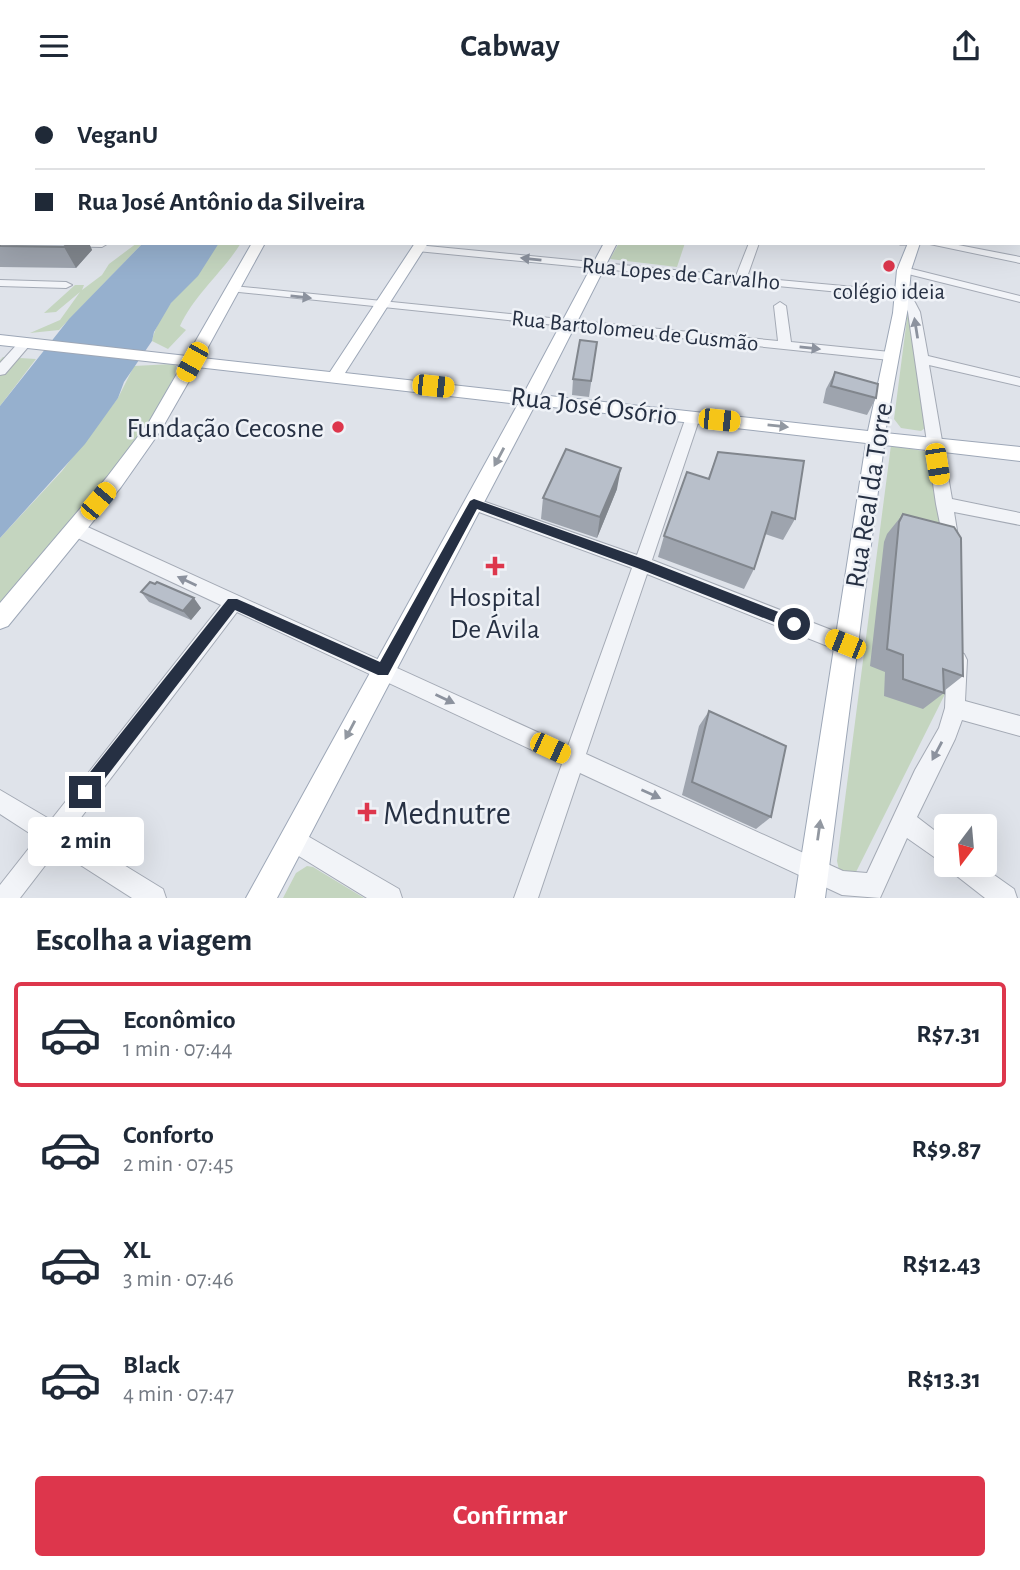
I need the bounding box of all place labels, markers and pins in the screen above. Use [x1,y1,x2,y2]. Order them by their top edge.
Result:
marker: colégio ideia [881,258,897,274]
place label: colégio ideia [833,281,945,304]
place label: Fundação Cecosne [126,415,324,443]
marker: Fundação Cecosne [330,419,346,435]
marker: Hospital De Ávila [485,556,505,576]
place label: Hospital De Ávila [449,584,541,644]
place label: Mednutre [383,798,511,831]
marker: Mednutre [357,802,377,822]

